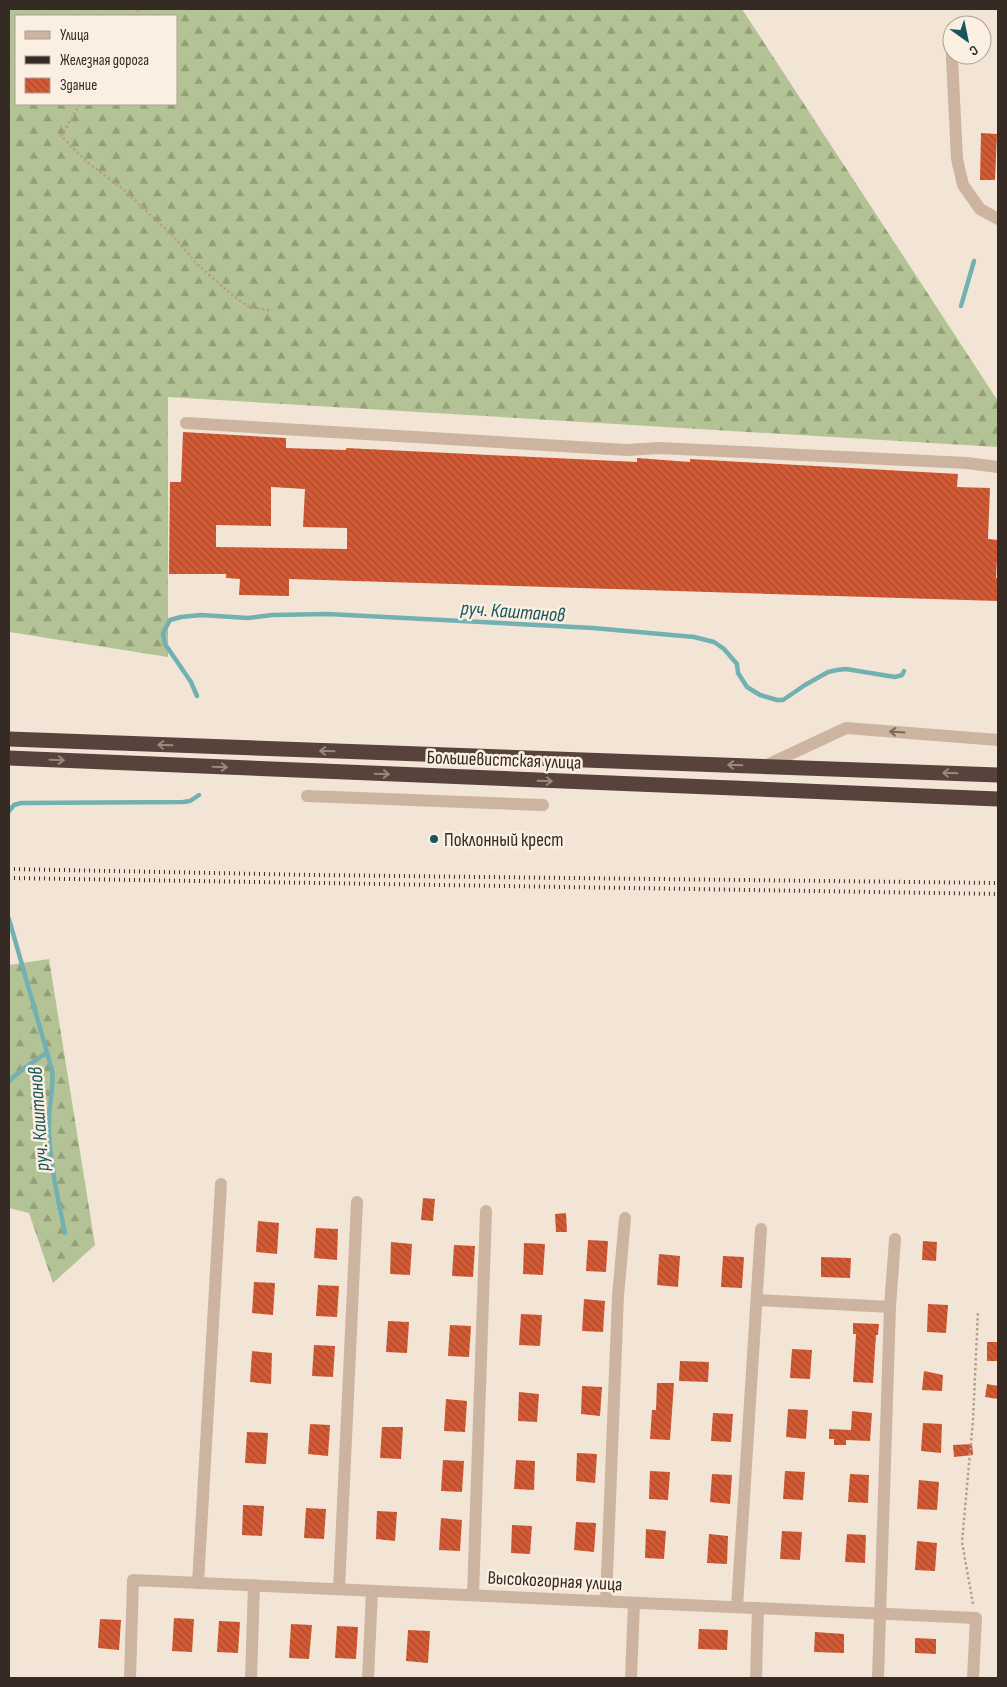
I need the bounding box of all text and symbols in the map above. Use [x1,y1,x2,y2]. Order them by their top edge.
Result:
legend [15,15,178,105]
north arrow [942,15,992,65]
text: Улица [60,26,89,45]
text: С [966,41,981,60]
text: Железная дорога [60,51,149,70]
text: Здание [60,76,97,95]
water label: руч. Каштанов [459,596,566,628]
one-way arrow [890,727,906,737]
one-way arrow [157,740,173,749]
one-way arrow [320,746,336,755]
street label: Большевистская улица [426,746,582,775]
one-way arrow [49,756,65,765]
one-way arrow [727,761,743,770]
one-way arrow [212,763,228,772]
one-way arrow [942,768,958,778]
one-way arrow [374,769,390,778]
one-way arrow [536,776,552,785]
place label: Поклонный крест [444,829,563,852]
marker: Поклонный крест [428,833,440,845]
water label: руч. Каштанов [23,1066,55,1173]
street label: Высокогорная улица [487,1566,623,1597]

